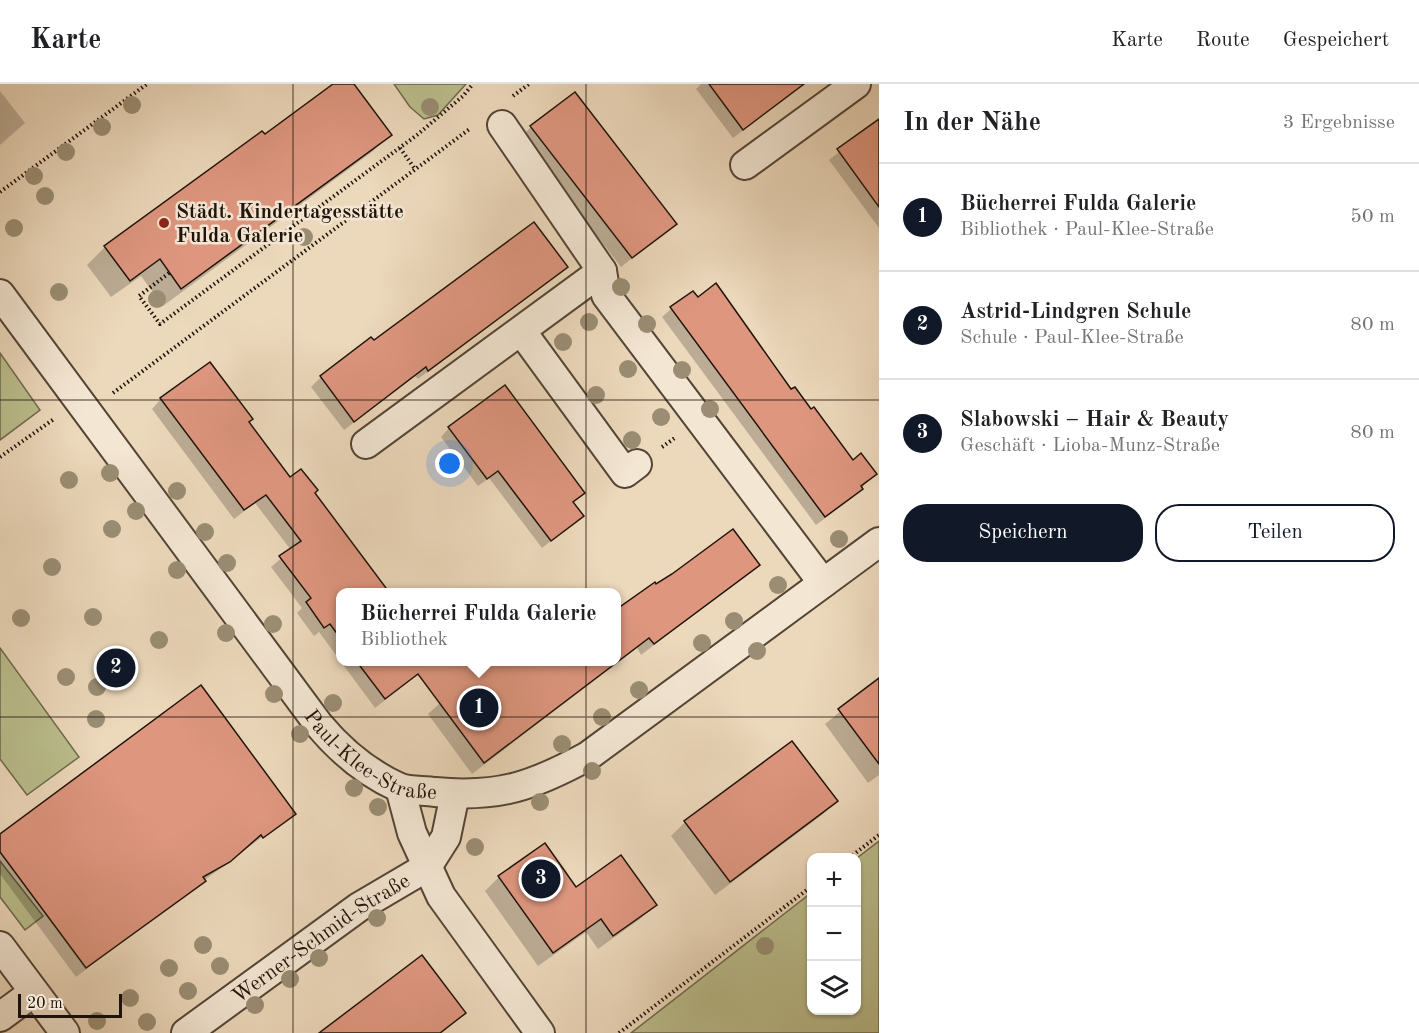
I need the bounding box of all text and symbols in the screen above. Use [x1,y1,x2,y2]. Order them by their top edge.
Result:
text: Karte [30,27,101,55]
text: Karte [1111,30,1163,51]
text: Route [1196,30,1250,51]
text: Gespeichert [1283,30,1389,51]
text: In der Nähe [903,110,1041,136]
text: 3 Ergebnisse [1283,113,1395,133]
text: Bücherrei Fulda Galerie [960,193,1196,215]
place label: Städt. Kindertagesstätte Fulda Galerie [176,202,404,247]
text: 1 [917,207,928,227]
text: 50 m [1350,207,1395,227]
marker: Städt. Kindertagesstätte Fulda Galerie [157,216,171,230]
text: Bibliothek · Paul-Klee-Straße [960,220,1214,240]
text: Astrid-Lindgren Schule [960,301,1191,323]
text: 2 [917,315,928,335]
text: 80 m [1350,315,1395,335]
text: Schule · Paul-Klee-Straße [960,328,1184,348]
text: Slabowski – Hair & Beauty [960,409,1229,431]
text: 3 [917,423,928,443]
text: 80 m [1350,423,1395,443]
text: Geschäft · Lioba-Munz-Straße [960,436,1220,456]
your location [435,449,464,478]
button: Speichern [903,504,1143,562]
button: Teilen [1155,504,1395,562]
popup [336,588,621,666]
text: Bücherrei Fulda Galerie [360,603,597,625]
text: Bibliothek [360,630,448,650]
pin: 2 [96,646,136,690]
pin: 1 [460,686,498,730]
street label: Paul-Klee-Straße [299,706,438,804]
map controls [807,853,861,1015]
button: + [807,853,861,907]
pin: 3 [522,856,560,902]
street label: Werner-Schmid-Straße [229,871,414,1008]
button: − [807,907,861,961]
button: layers [807,961,861,1015]
scale bar [18,991,122,1018]
text: 20 m [27,996,63,1012]

